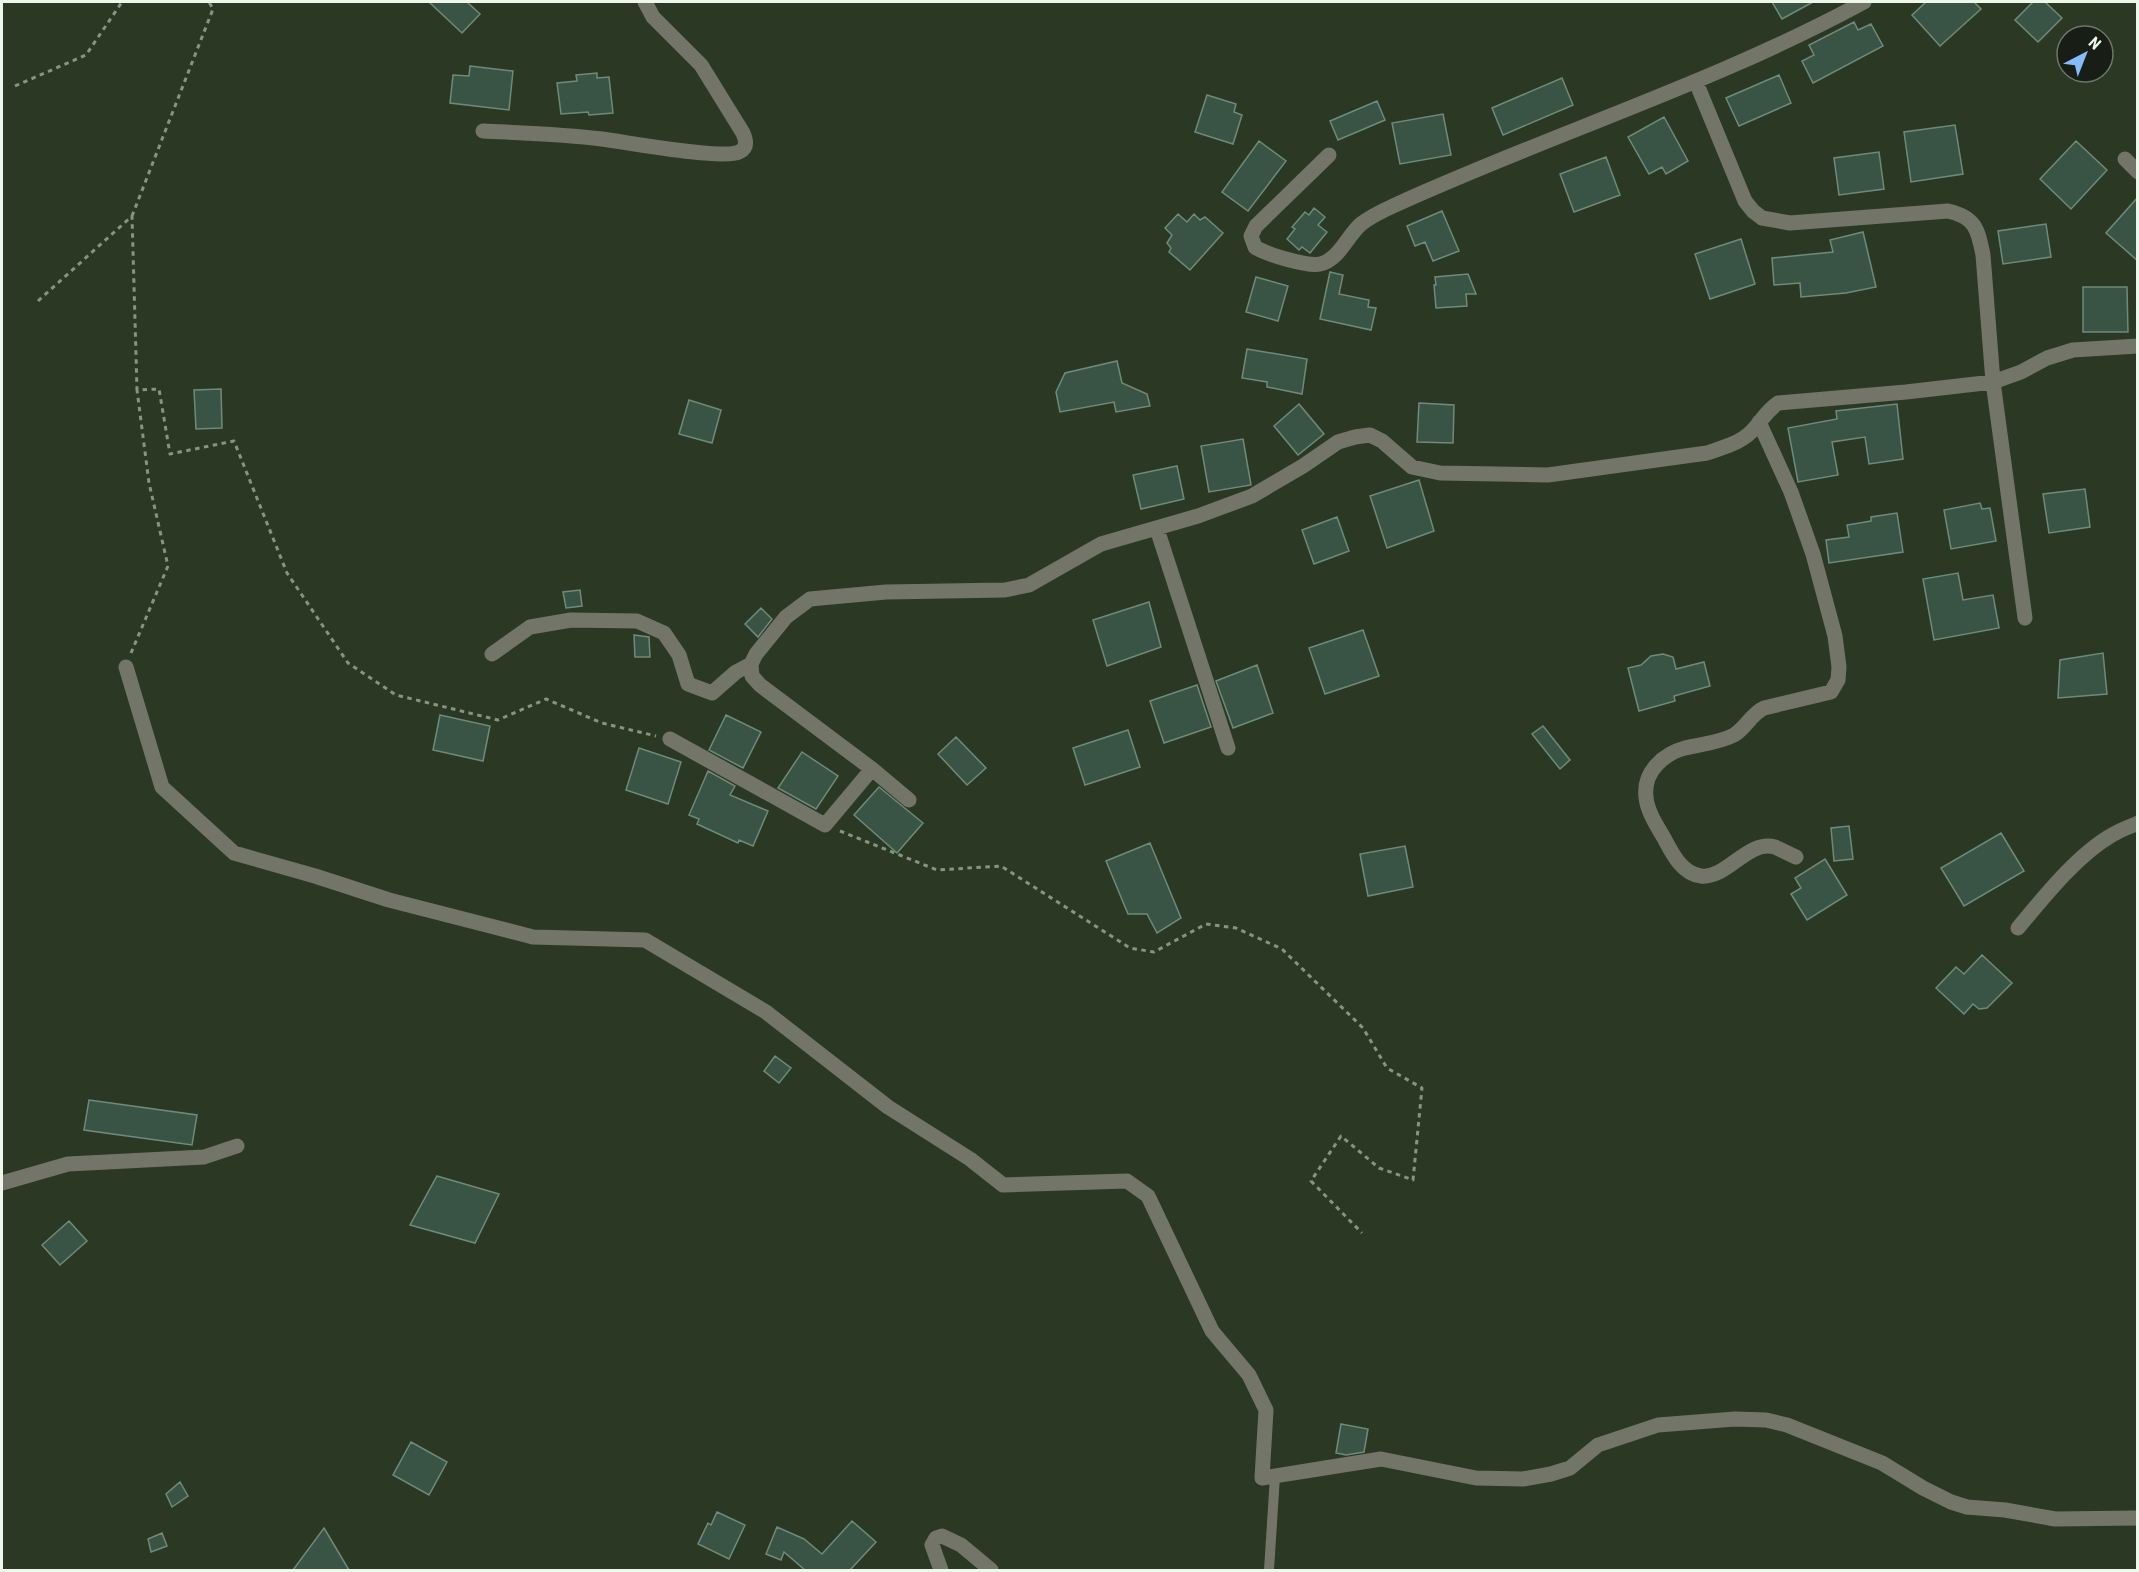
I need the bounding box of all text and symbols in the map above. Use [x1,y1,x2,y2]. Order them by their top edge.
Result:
north arrow [2055,24,2115,84]
text: N [2085,33,2105,54]

